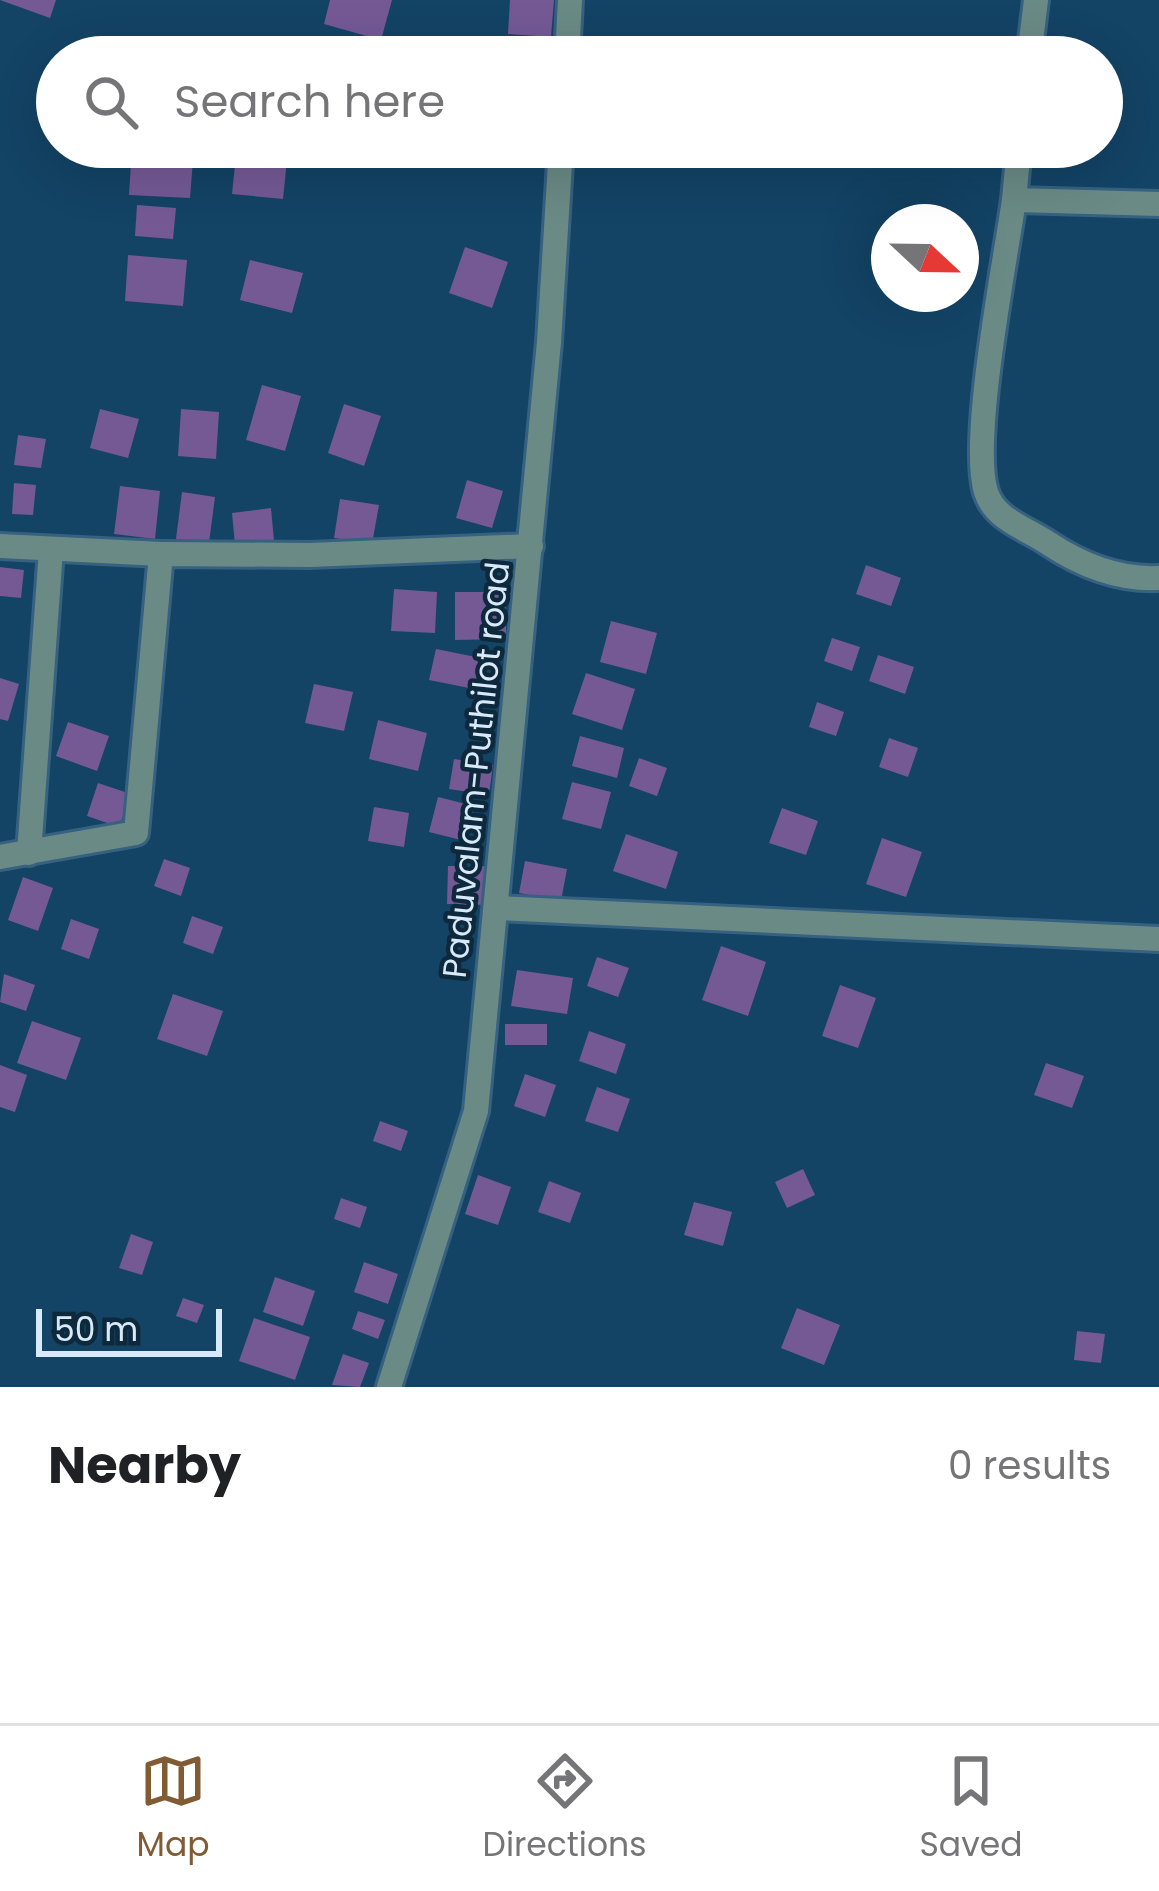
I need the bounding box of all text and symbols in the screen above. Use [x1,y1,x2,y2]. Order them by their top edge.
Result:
search box [36,36,1123,168]
icon: search [78,69,144,135]
text: Search here [174,70,445,133]
north arrow [871,204,979,312]
street label: Paduvalam-Puthilot road [431,560,521,980]
scale bar [36,1303,222,1356]
text: 50 m [54,1306,138,1353]
text: Nearby [48,1429,241,1501]
text: 0 results [948,1438,1111,1493]
tab: Map [137,1748,210,1870]
tab: Directions [483,1748,646,1870]
tab: Saved [920,1748,1022,1870]

